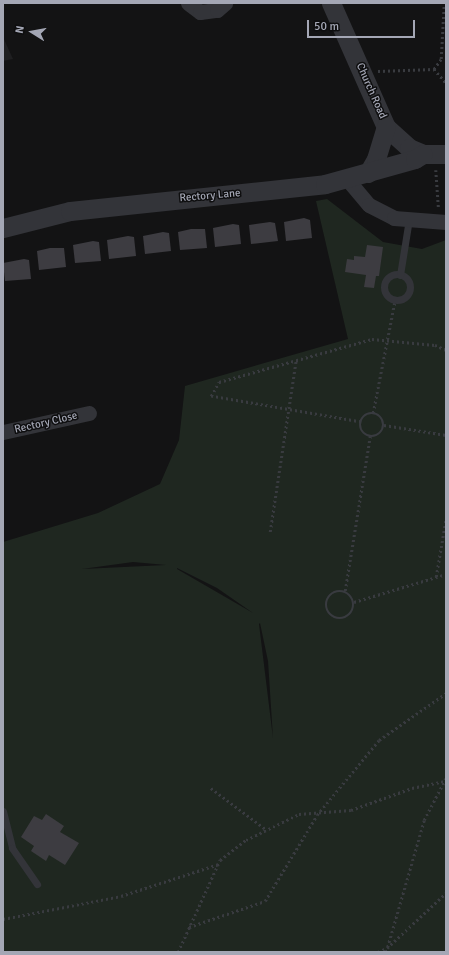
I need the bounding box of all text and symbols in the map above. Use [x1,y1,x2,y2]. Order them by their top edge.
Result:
north arrow [12,12,52,52]
scale bar [309,12,417,38]
text: 50 m [314,19,339,34]
text: N [13,25,27,35]
street label: Church Road [353,61,389,121]
street label: Rectory Lane [179,187,241,205]
street label: Rectory Close [13,409,79,437]

